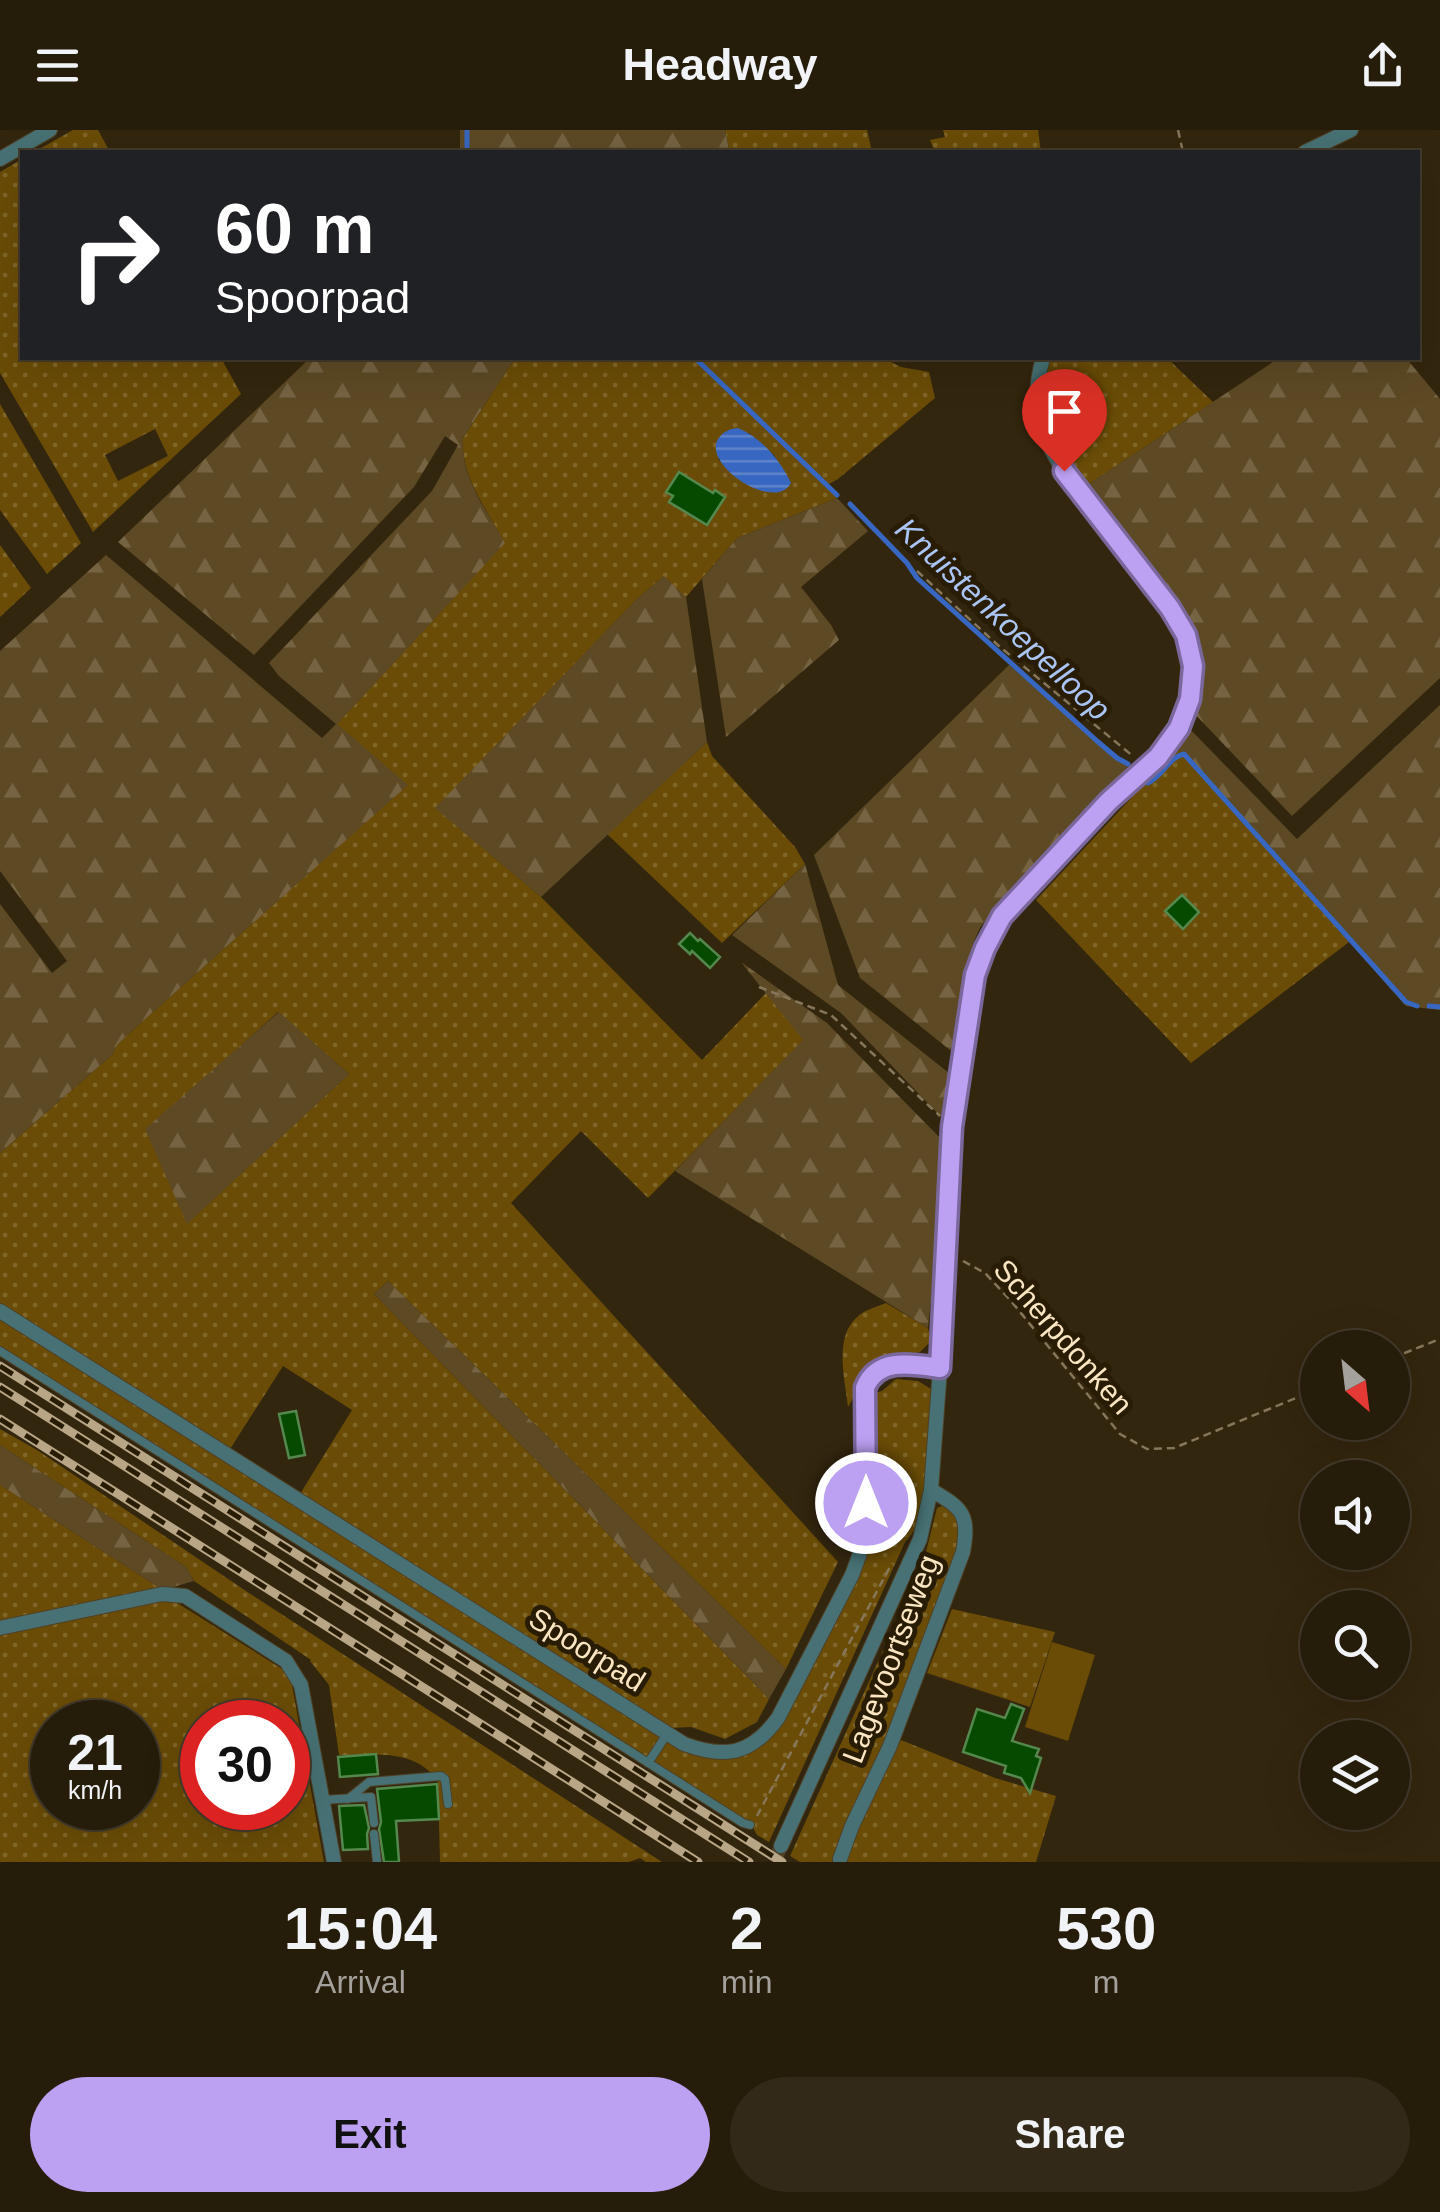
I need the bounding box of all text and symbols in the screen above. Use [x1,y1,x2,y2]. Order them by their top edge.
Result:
icon: menu [30,38,85,93]
icon: share [1355,38,1410,93]
text: Headway [622,39,818,90]
icon: right [50,190,180,320]
text: 60 m [215,190,375,268]
text: Spoorpad [215,272,410,323]
pin [1022,369,1107,472]
icon: arrive [1037,384,1092,439]
water label: Knuistenkoepelloop [889,511,1117,727]
street label: Scherpdonken [987,1253,1139,1421]
north arrow [1300,1330,1410,1440]
map controls [1300,1330,1410,1830]
position arrow [814,1451,918,1555]
button: sound [1300,1460,1410,1570]
street label: Lagevoortseweg [836,1550,945,1768]
button: search [1300,1590,1410,1700]
street label: Spoorpad [523,1601,651,1698]
speed limit sign: 30 [180,1700,310,1830]
button: layers [1300,1720,1410,1830]
text: 21 [67,1725,123,1781]
text: km/h [68,1776,122,1804]
text: 15:04 [284,1895,437,1962]
text: 2 [730,1895,763,1962]
text: 530 [1056,1895,1156,1962]
text: Arrival [315,1964,406,2000]
text: min [721,1964,772,2000]
text: m [1093,1964,1120,2000]
button: Exit [30,2077,710,2192]
button: Share [730,2077,1410,2192]

